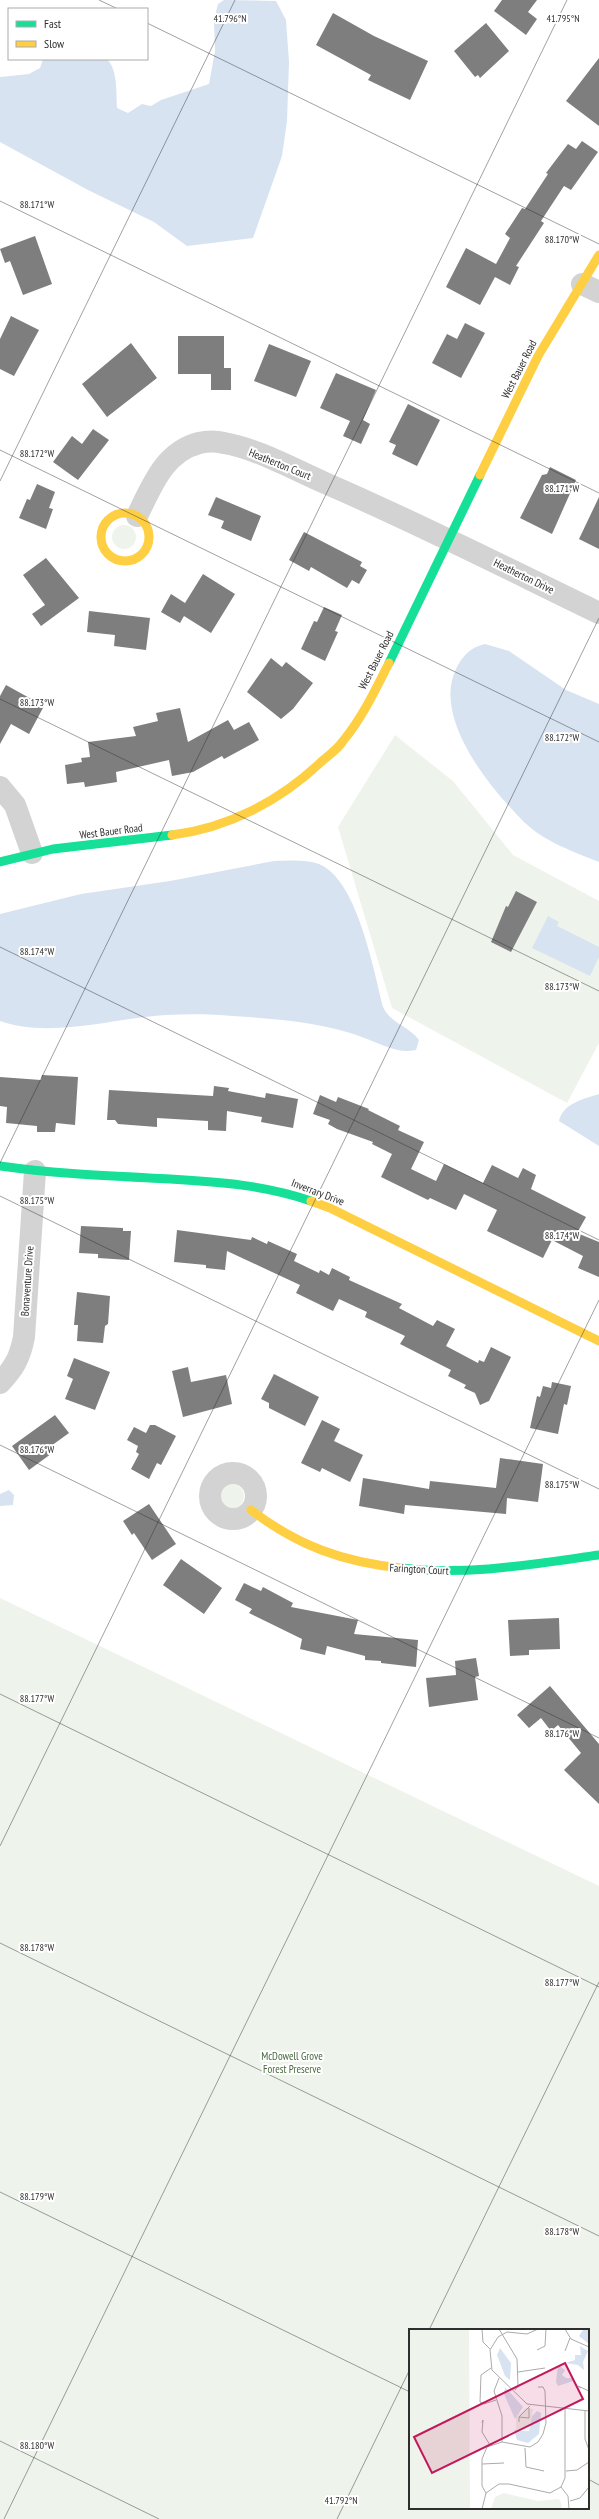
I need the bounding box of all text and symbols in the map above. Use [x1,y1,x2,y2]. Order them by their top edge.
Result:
legend [8,8,148,60]
text: 41.796°N [213,12,247,25]
text: 41.795°N [546,12,580,25]
text: Fast [44,16,62,31]
text: Slow [44,36,65,51]
text: 88.171°W [20,198,54,211]
text: 88.170°W [545,233,579,246]
street label: West Bauer Road [498,337,540,401]
street label: Heatherton Court [247,445,313,483]
text: 88.172°W [20,447,54,460]
text: 88.171°W [545,482,579,495]
street label: Heatherton Drive [492,555,557,597]
street label: West Bauer Road [355,628,397,692]
text: 88.173°W [20,696,54,709]
text: 88.172°W [545,731,579,744]
street label: West Bauer Road [79,820,144,842]
text: 88.174°W [20,945,54,958]
text: 88.173°W [545,980,579,993]
street label: Inverrary Drive [289,1175,347,1209]
text: 88.175°W [20,1194,54,1207]
text: 88.174°W [545,1229,579,1242]
street label: Bonaventure Drive [18,1245,36,1317]
text: 88.176°W [20,1443,54,1456]
text: 88.175°W [545,1478,579,1491]
street label: Farington Court [389,1560,449,1578]
text: 88.177°W [20,1692,54,1705]
text: 88.176°W [545,1727,579,1740]
text: 88.178°W [20,1941,54,1954]
text: 88.177°W [545,1976,579,1989]
park label: McDowell Grove Forest Preserve [261,2049,323,2076]
text: 88.179°W [20,2190,54,2203]
text: 88.178°W [545,2225,579,2238]
inset map [409,2329,589,2509]
text: 88.180°W [20,2439,54,2452]
text: 41.792°N [324,2494,358,2507]

